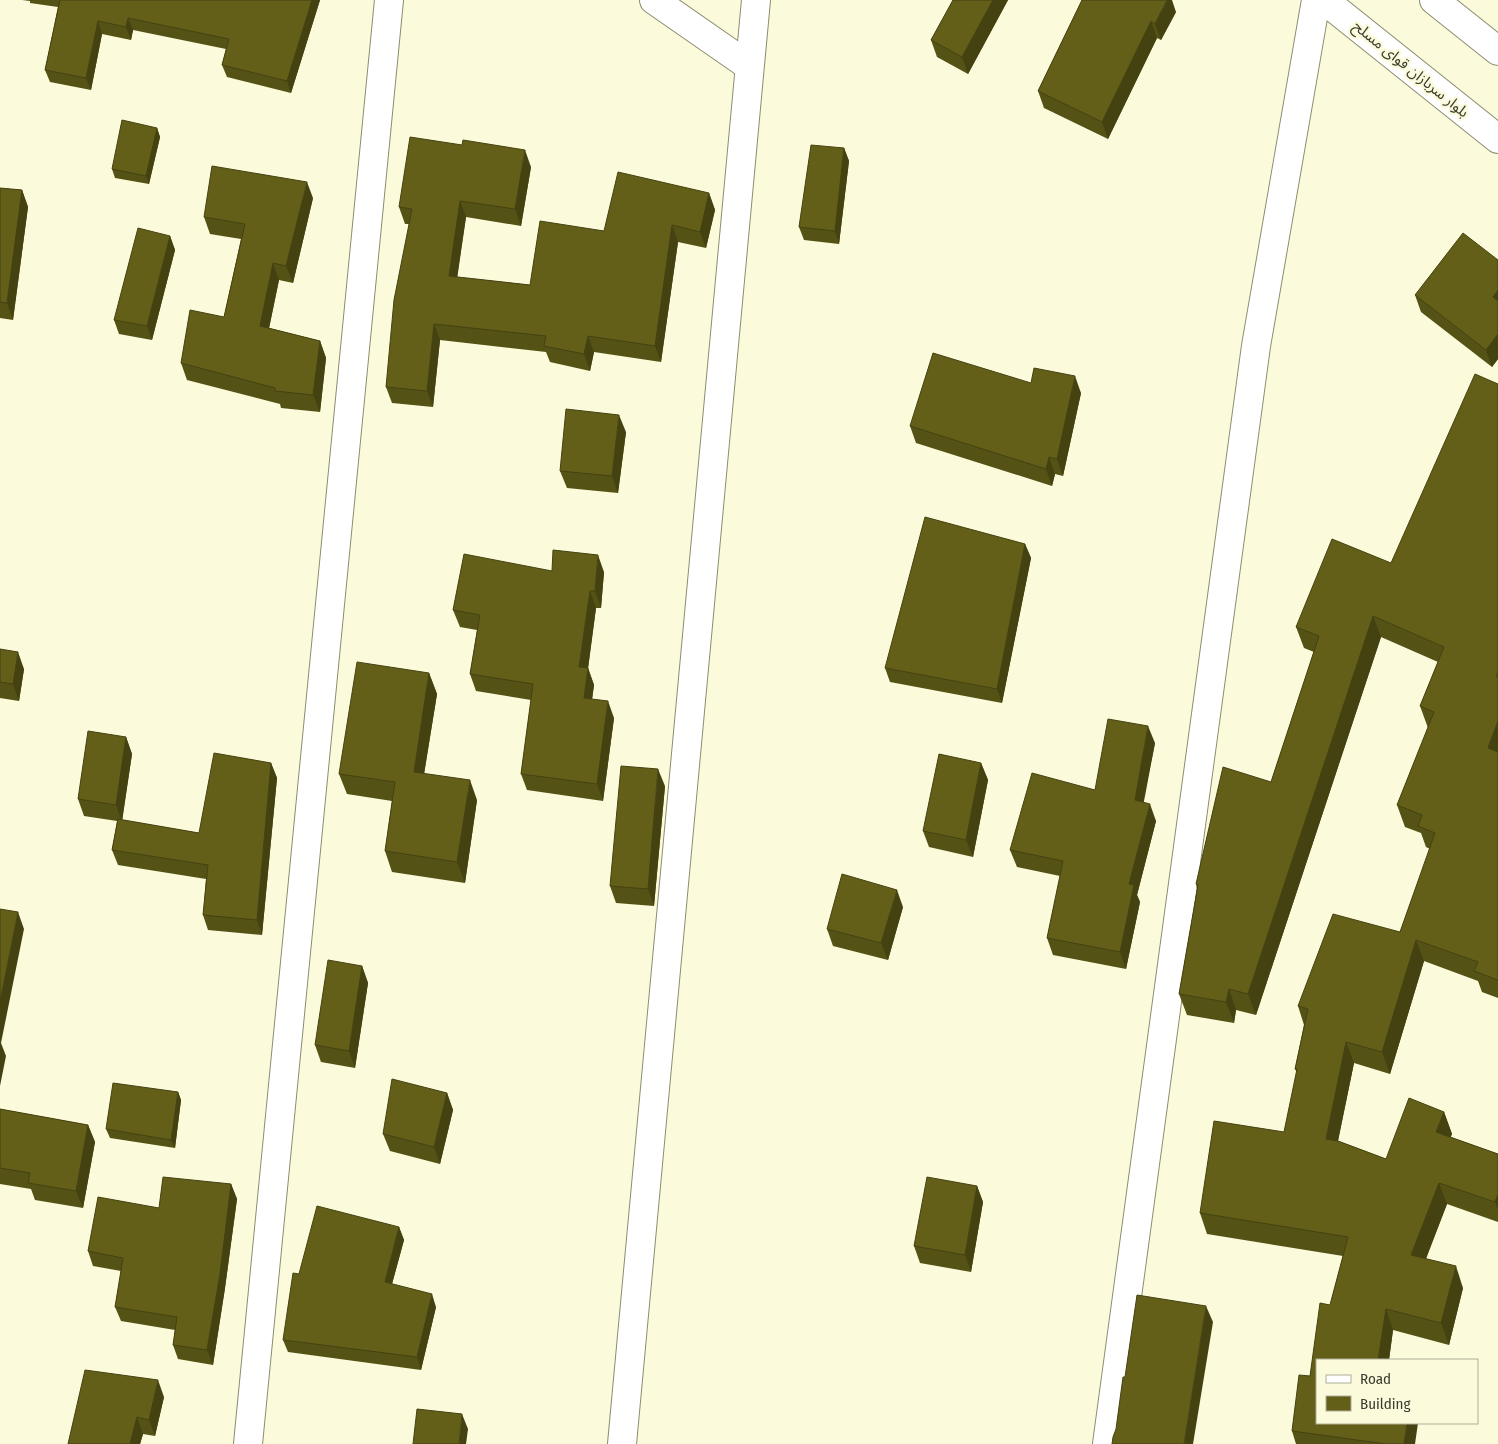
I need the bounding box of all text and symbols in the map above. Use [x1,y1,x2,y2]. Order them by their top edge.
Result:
street label: بلوار سربازان قوای مسلح [1348,17,1472,123]
legend [1316,1359,1478,1424]
text: Road [1360,1370,1391,1388]
text: Building [1360,1395,1411,1413]

